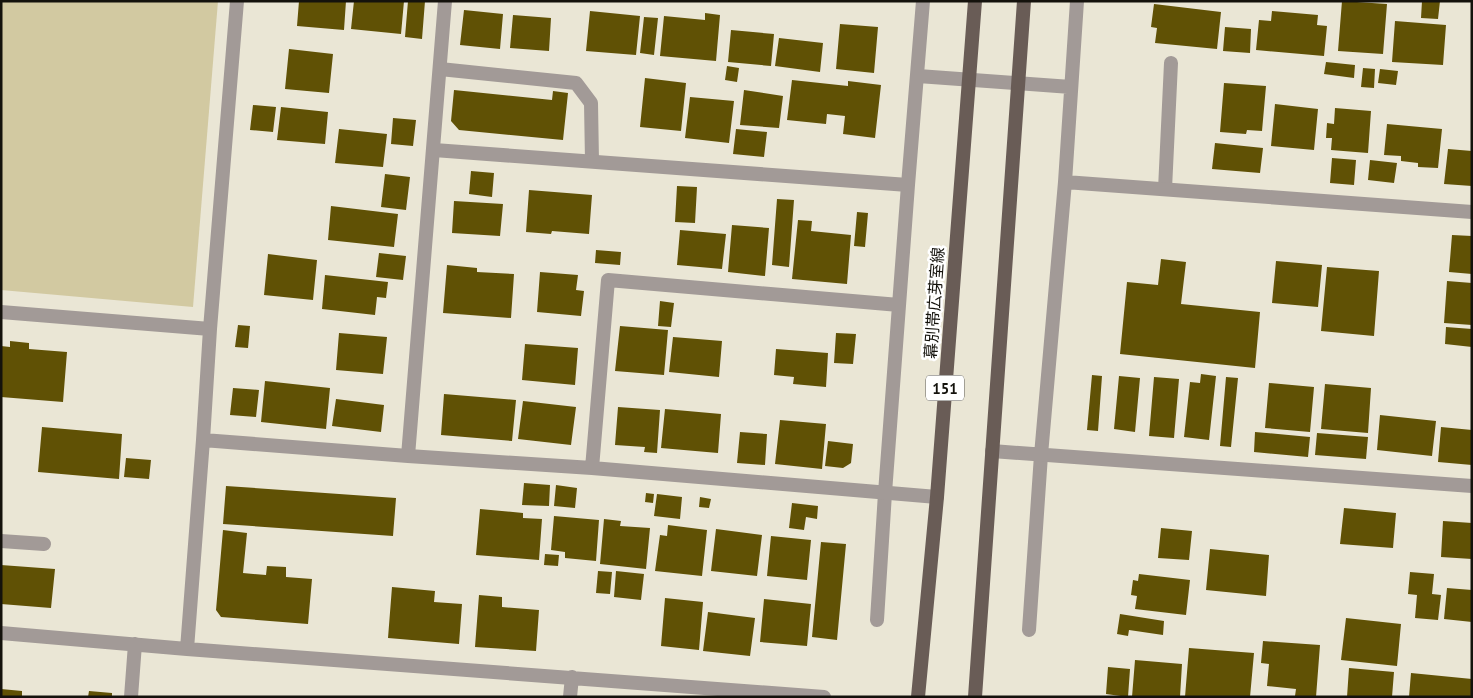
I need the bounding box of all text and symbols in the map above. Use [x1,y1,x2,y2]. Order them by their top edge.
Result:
street label: 幕別帯広芽室線 [920,246,948,360]
road number: 151 [926,376,964,400]

